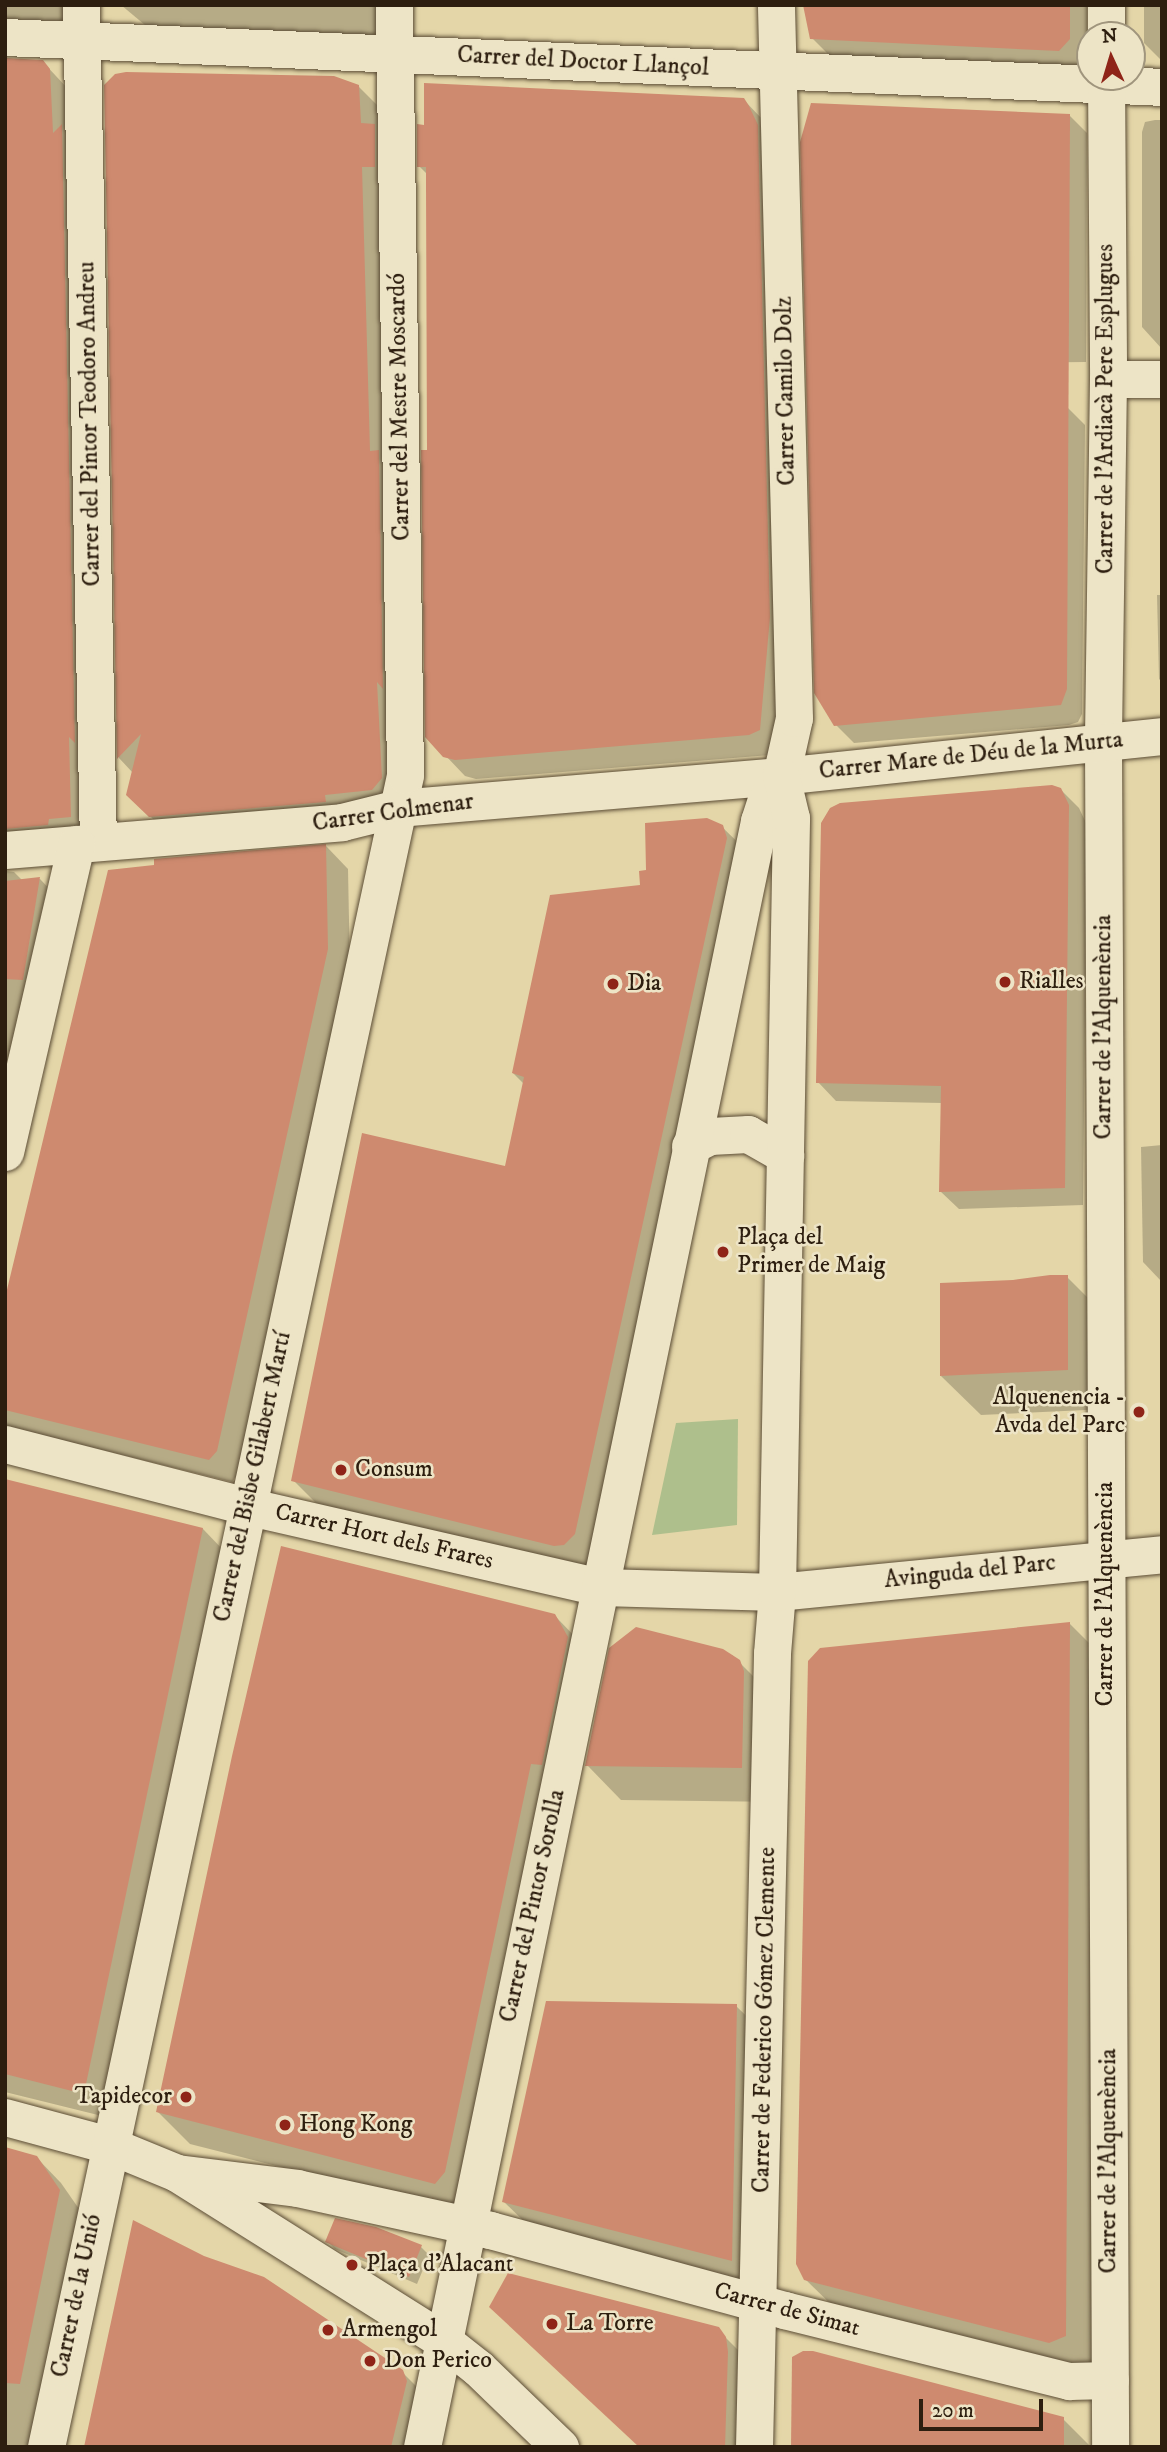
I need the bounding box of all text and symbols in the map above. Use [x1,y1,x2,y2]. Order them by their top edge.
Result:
north arrow [1076,21,1146,91]
text: N [1101,25,1118,49]
street label: Carrer del Doctor Llançol [456,41,710,83]
street label: Carrer de l'Ardiacà Pere Esplugues [1092,244,1120,574]
street label: Carrer del Pintor Teodoro Andreu [73,261,107,587]
street label: Carrer del Mestre Moscardó [383,273,417,541]
street label: Carrer Camilo Dolz [770,296,802,486]
street label: Carrer Mare de Déu de la Murta [818,726,1124,786]
street label: Carrer Colmenar [311,787,475,839]
street label: Carrer de l'Alquenència [1090,914,1118,1140]
place label: Rialles [1019,968,1084,996]
place label: Dia [627,970,661,998]
marker: Rialles [997,974,1013,990]
marker: Dia [605,976,621,992]
place label: Plaça del Primer de Maig [737,1224,885,1280]
marker: Plaça del Primer de Maig [715,1244,731,1260]
street label: Carrer del Bisbe Gilabert Martí [208,1329,298,1625]
place label: Alquenencia - Avda del Parc [993,1384,1125,1440]
marker: Alquenencia - Avda del Parc [1131,1404,1147,1420]
place label: Consum [355,1456,433,1484]
marker: Consum [333,1462,349,1478]
street label: Carrer de l'Alquenència [1092,1481,1120,1707]
street label: Carrer Hort dels Frares [272,1498,496,1576]
street label: Avinguda del Parc [883,1549,1057,1595]
street label: Carrer del Pintor Sorolla [494,1787,572,2025]
street label: Carrer de Federico Gómez Clemente [748,1847,782,2193]
street label: Carrer de l'Alquenència [1095,2048,1123,2274]
place label: Tapidecor [75,2083,172,2111]
marker: Tapidecor [178,2089,194,2105]
place label: Hong Kong [299,2111,412,2139]
marker: Hong Kong [277,2117,293,2133]
street label: Carrer de la Unió [46,2212,108,2380]
place label: Plaça d'Alacant [366,2251,514,2279]
marker: Plaça d'Alacant [344,2257,360,2273]
street label: Carrer de Simat [711,2277,863,2343]
place label: La Torre [566,2310,654,2338]
place label: Armengol [342,2316,437,2344]
marker: La Torre [544,2316,560,2332]
marker: Armengol [320,2322,336,2338]
place label: Don Perico [384,2347,492,2375]
marker: Don Perico [362,2353,378,2369]
scale bar [922,2386,1046,2430]
text: 20 m [932,2398,974,2424]

